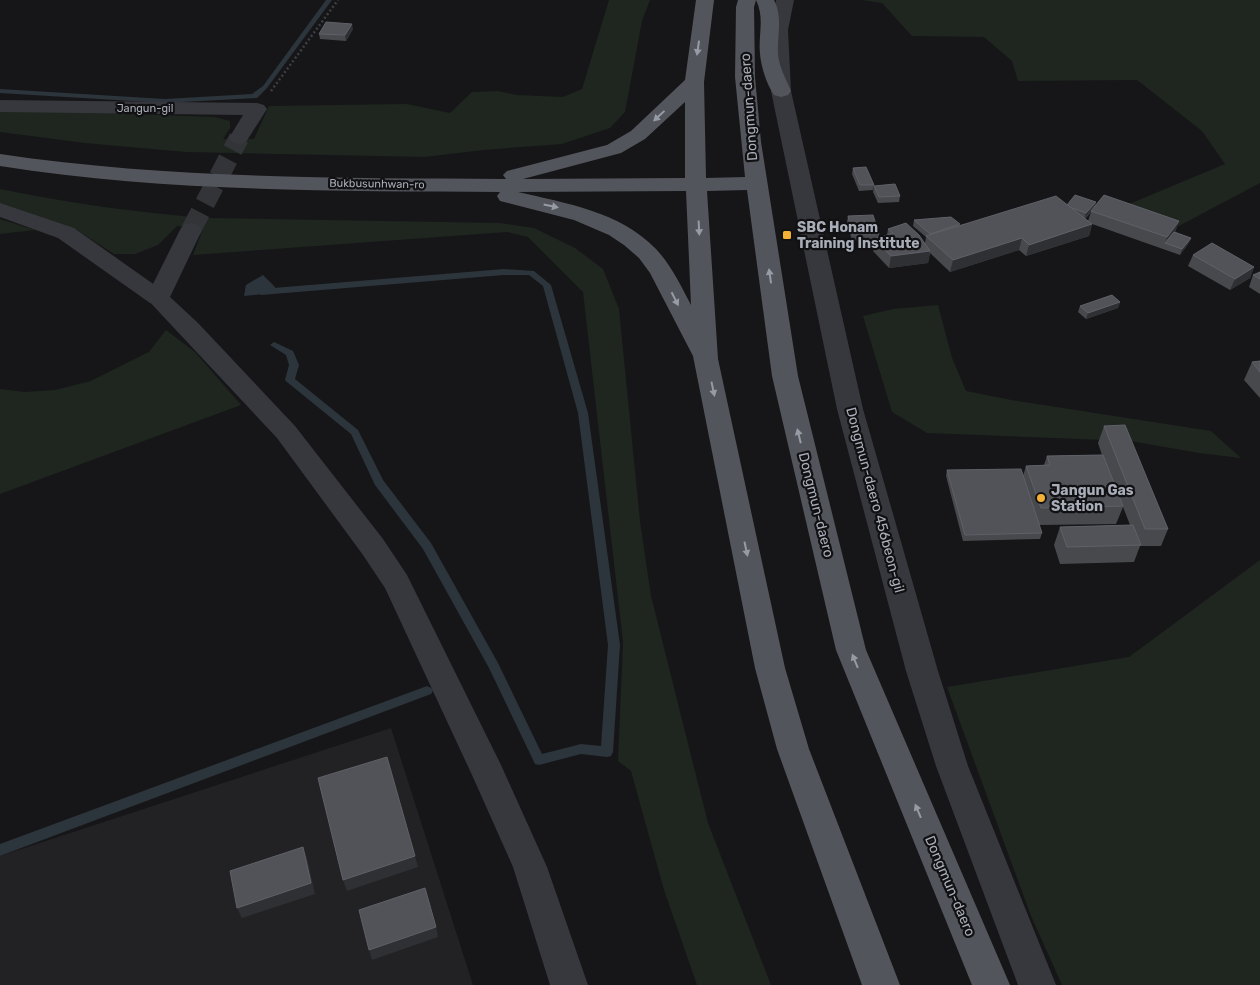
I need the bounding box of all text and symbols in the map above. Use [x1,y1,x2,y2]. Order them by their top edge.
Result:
one-way arrow [694,41,702,57]
street label: Dongmun-daero [737,53,761,161]
street label: Jangun-gil [117,102,173,115]
one-way arrow [654,110,666,122]
street label: Bukbusunhwan-ro [329,177,425,191]
one-way arrow [544,202,559,210]
place label: SBC Honam Training Institute [797,219,920,252]
one-way arrow [696,220,704,236]
marker: SBC Honam Training Institute [781,229,793,241]
one-way arrow [765,268,773,284]
one-way arrow [671,292,679,306]
one-way arrow [709,382,717,398]
street label: Dongmun-daero 456beon-gil [842,405,908,595]
one-way arrow [795,428,803,443]
street label: Dongmun-daero [795,451,837,559]
place label: Jangun Gas Station [1051,482,1134,515]
marker: Jangun Gas Station [1035,492,1047,504]
one-way arrow [742,541,750,557]
one-way arrow [851,653,859,668]
one-way arrow [914,804,922,818]
street label: Dongmun-daero [921,833,979,939]

